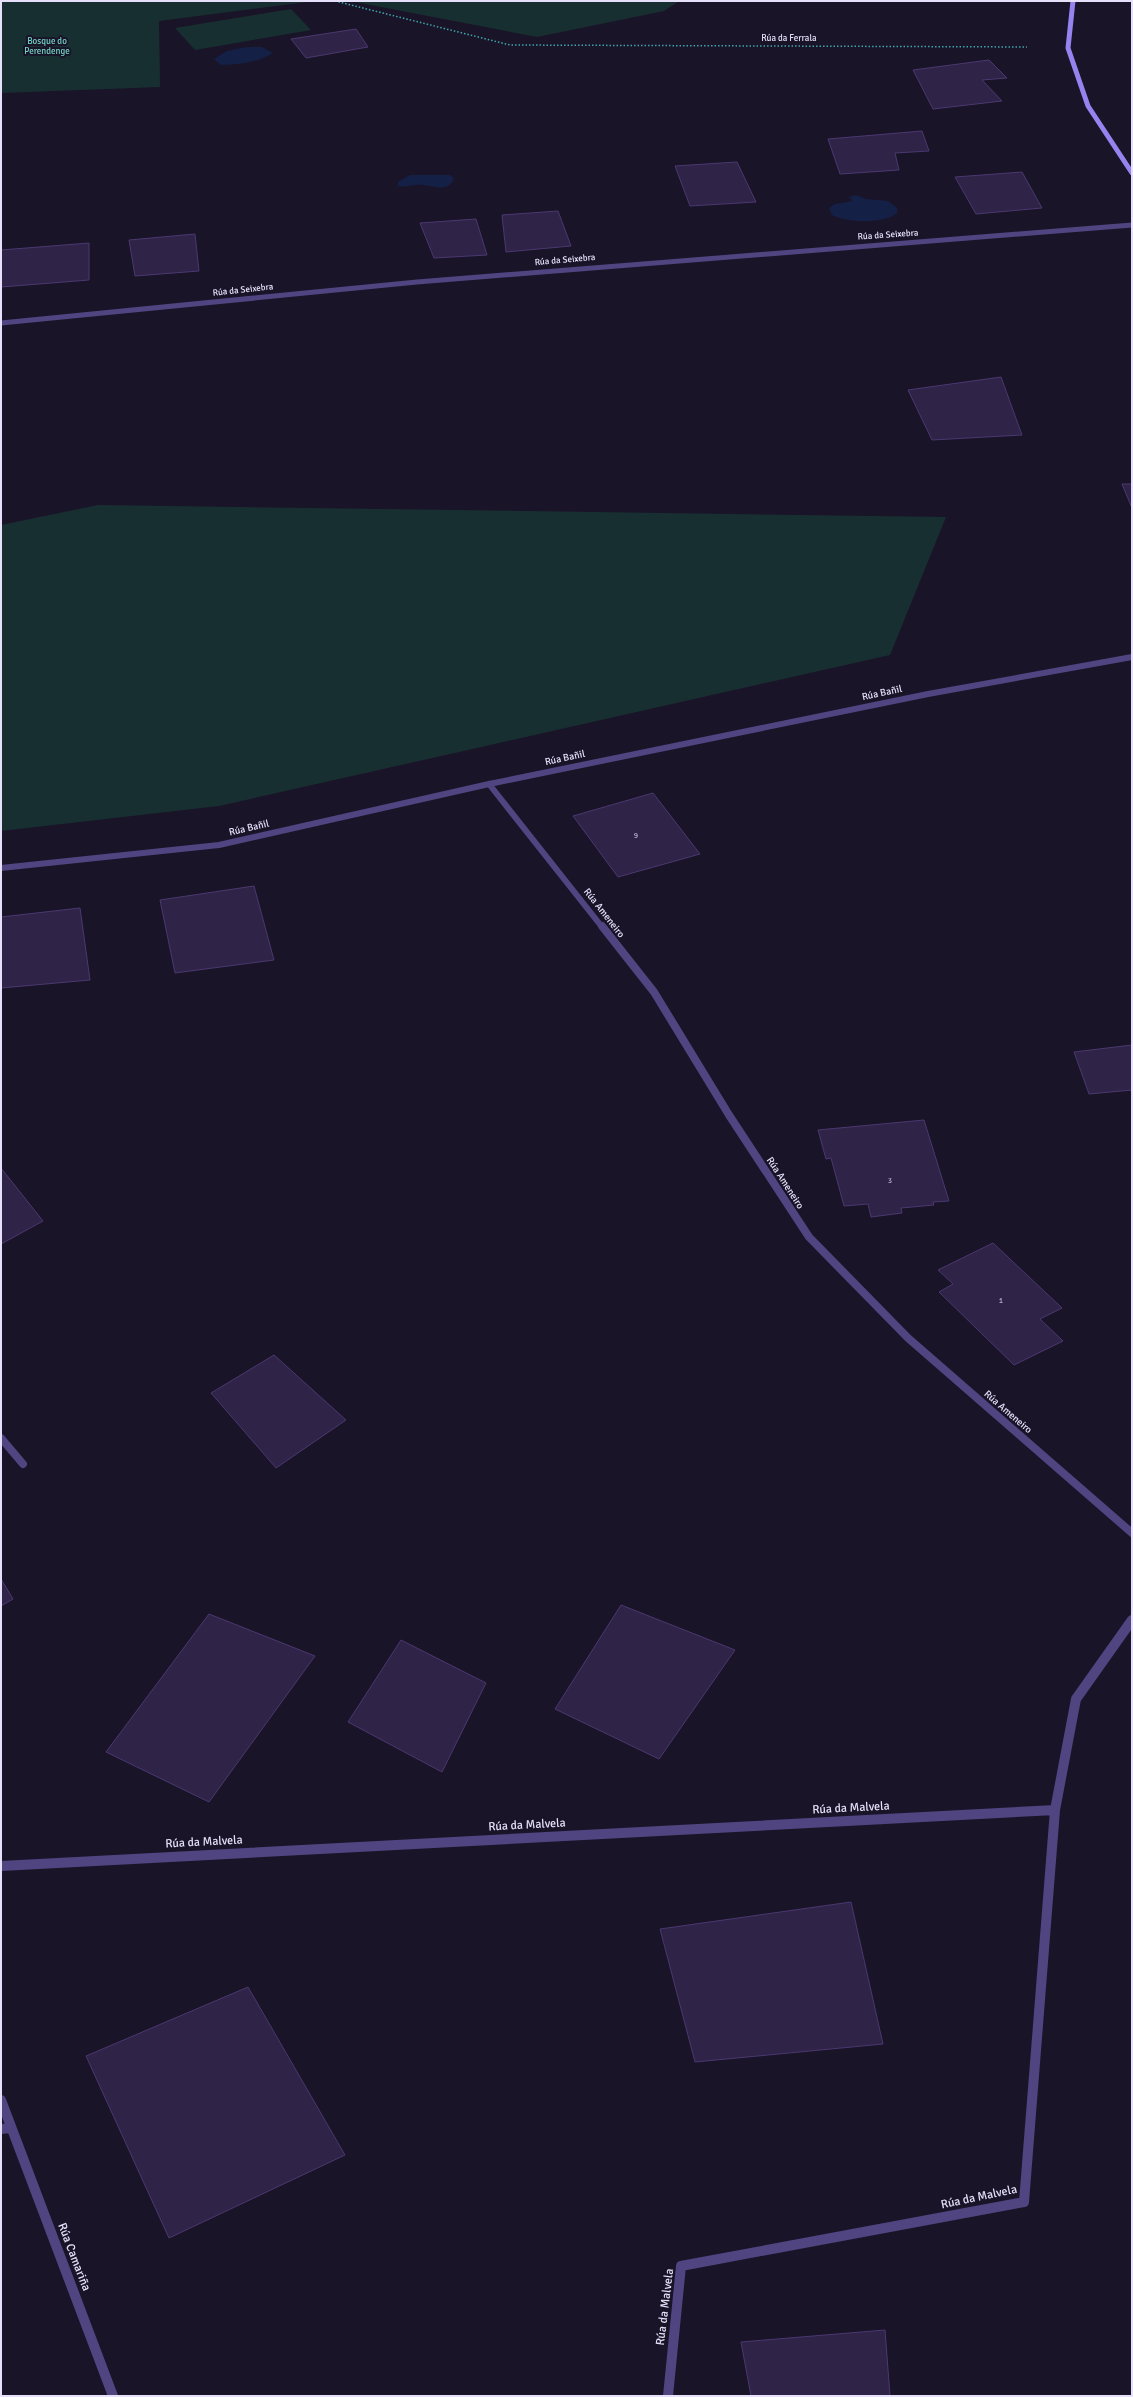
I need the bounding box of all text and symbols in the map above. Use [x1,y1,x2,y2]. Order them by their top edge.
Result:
street label: Rúa da Ferrala [761,33,817,44]
park label: Bosque do Perendenge [24,36,70,57]
street label: Rúa da Seixebra [857,227,919,243]
street label: Rúa da Seixebra [534,252,596,268]
street label: Rúa da Seixebra [212,281,274,299]
street label: Rúa Bañil [861,683,903,703]
street label: Rúa Bañil [544,748,586,768]
street label: Rúa Bañil [228,818,270,838]
house number: 9 [634,830,638,840]
street label: Rúa Ameneiro [581,886,627,940]
street label: Rúa Ameneiro [764,1155,806,1211]
house number: 3 [888,1175,892,1185]
house number: 1 [999,1295,1003,1305]
street label: Rúa Ameneiro [982,1388,1034,1436]
street label: Rúa da Malvela [812,1798,890,1818]
street label: Rúa da Malvela [488,1815,566,1835]
street label: Rúa da Malvela [165,1832,243,1852]
street label: Rúa da Malvela [940,2182,1018,2212]
street label: Rúa Camariña [54,2221,94,2293]
street label: Rúa da Malvela [653,2268,677,2346]

